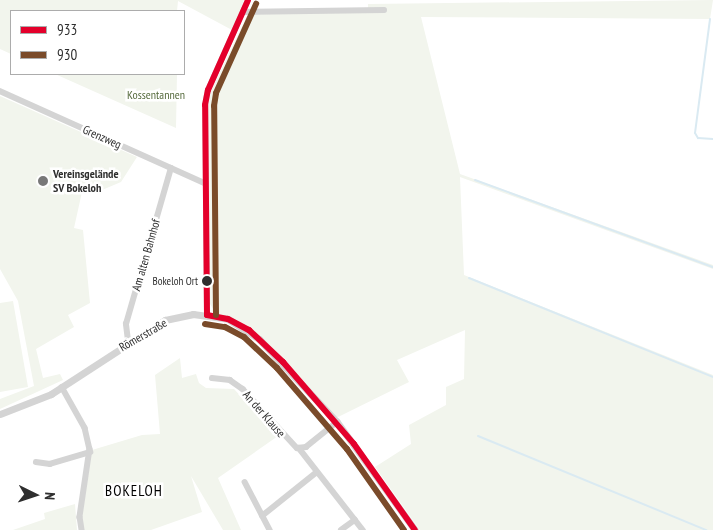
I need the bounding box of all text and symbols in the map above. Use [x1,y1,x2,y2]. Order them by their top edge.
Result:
legend [10,10,185,75]
text: 933 [57,20,77,39]
text: 930 [57,45,77,64]
park label: Kossentannen [127,88,185,102]
street label: Grenzweg [80,122,124,152]
place label: Vereinsgelände SV Bokeloh [53,167,119,195]
marker: Vereinsgelände SV Bokeloh [37,175,49,187]
street label: Am alten Bahnhof [129,217,163,293]
place label: Bokeloh Ort [153,274,198,288]
marker: Bokeloh Ort [202,276,212,286]
street label: Römerstraße [117,316,169,354]
street label: An der Klause [240,388,288,440]
north arrow [10,470,60,520]
district label: BOKELOH [104,482,164,500]
text: N [41,492,59,500]

